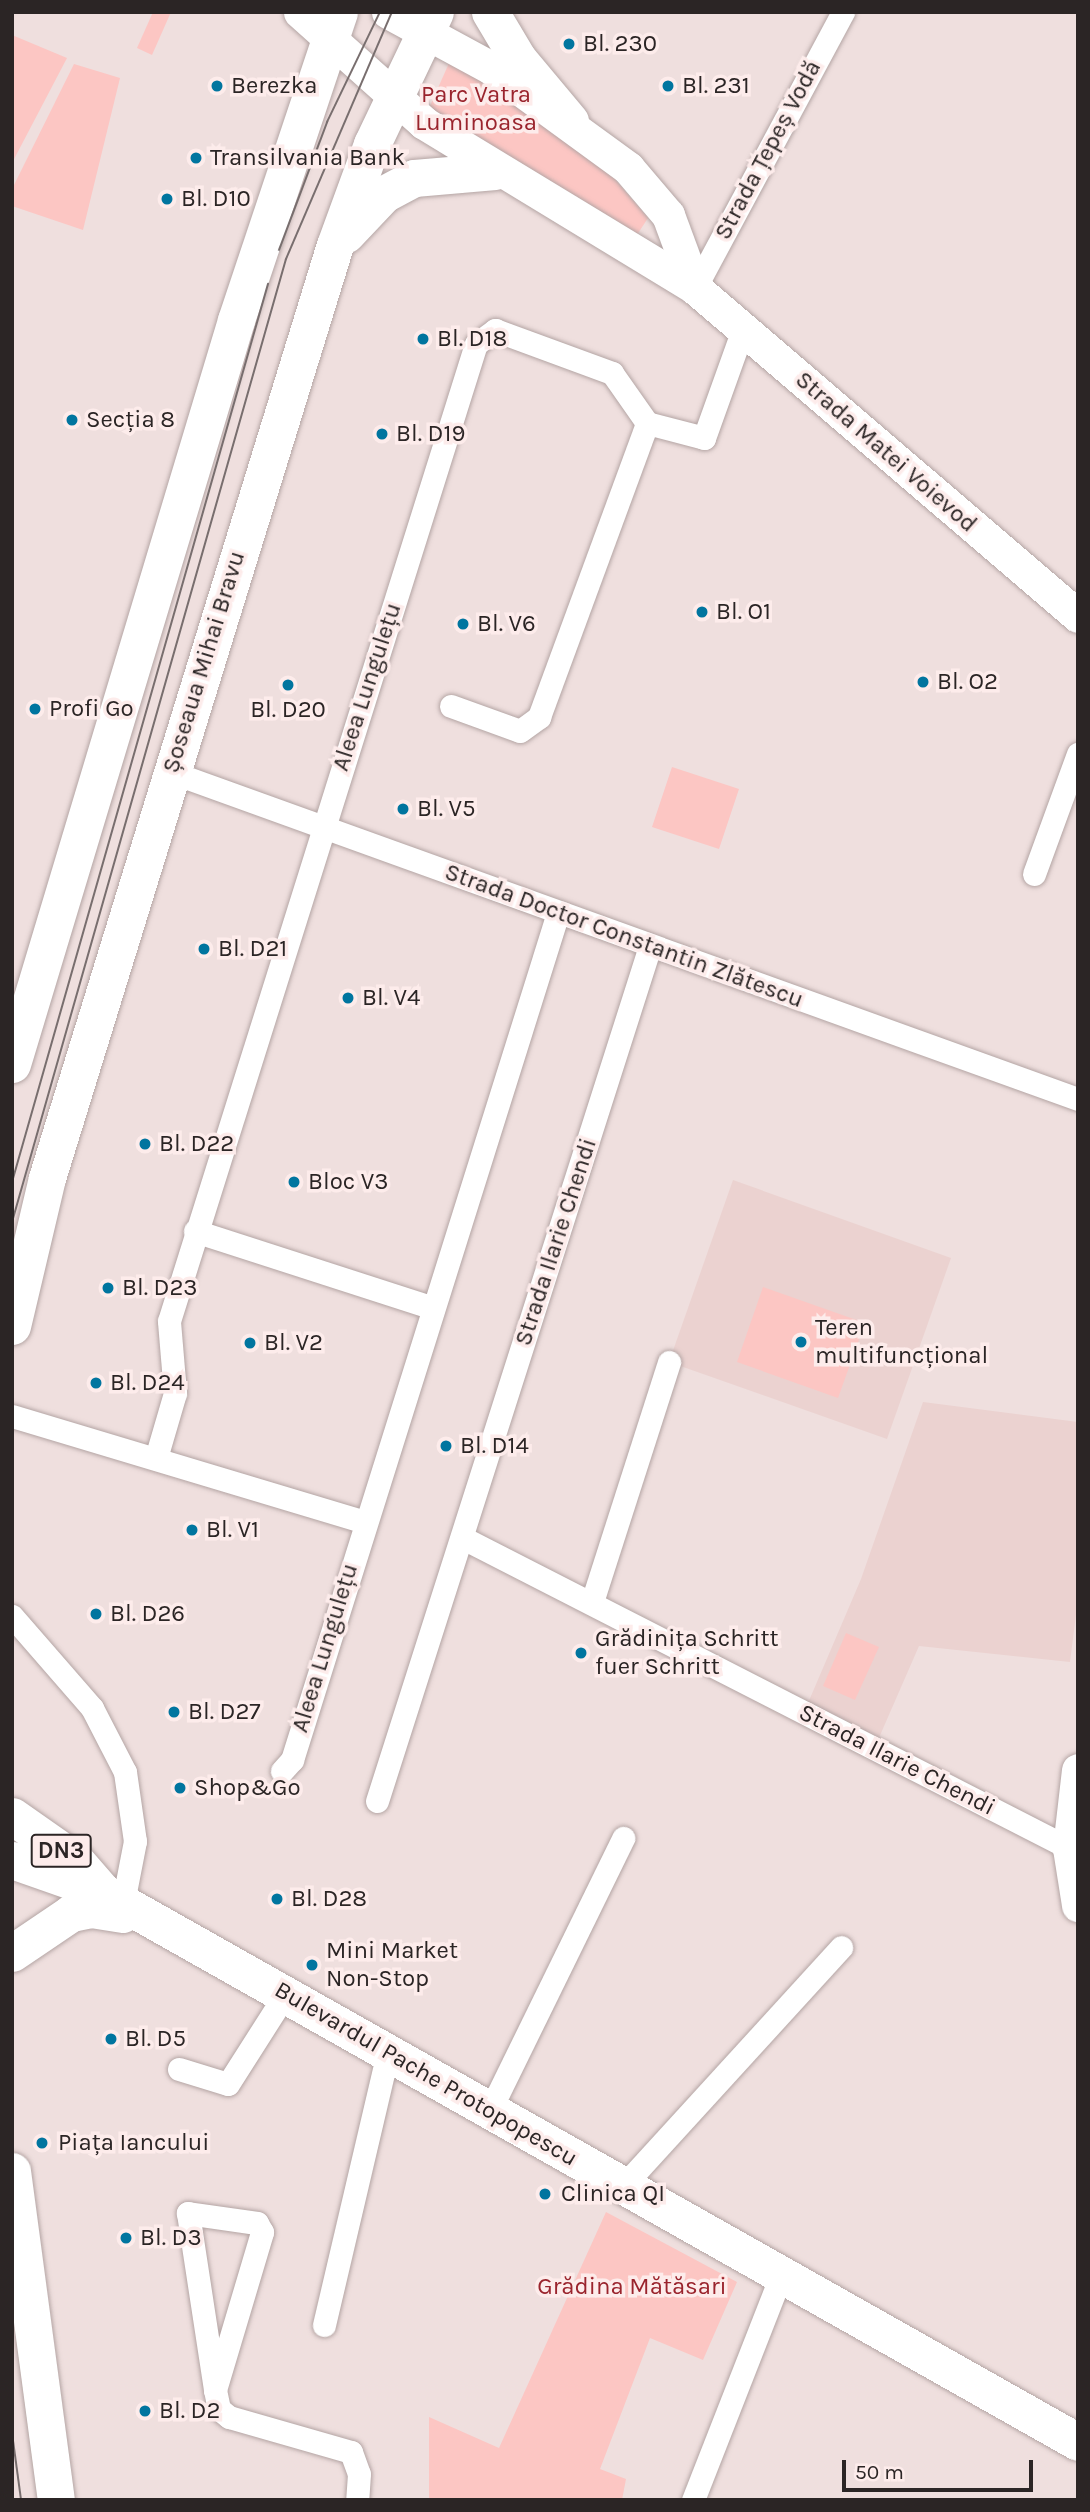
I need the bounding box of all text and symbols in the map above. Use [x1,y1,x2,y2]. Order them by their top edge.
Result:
place label: Bl. 230 [583,30,657,58]
marker: Bl. 230 [561,36,577,52]
street label: Strada Țepeș Vodă [709,55,827,245]
place label: Berezka [231,72,317,100]
place label: Bl. 231 [682,72,750,100]
marker: Berezka [209,78,225,94]
marker: Bl. 231 [660,78,676,94]
park label: Parc Vatra Luminoasa [415,81,537,137]
place label: Transilvania Bank [210,144,405,172]
marker: Transilvania Bank [188,150,204,166]
place label: Bl. D10 [181,185,251,213]
marker: Bl. D10 [159,191,175,207]
place label: Bl. D18 [437,325,507,353]
marker: Bl. D18 [415,331,431,347]
street label: Strada Matei Voievod [789,365,983,539]
place label: Secția 8 [86,406,175,434]
marker: Secția 8 [64,412,80,428]
place label: Bl. D19 [396,420,465,448]
marker: Bl. D19 [374,426,390,442]
street label: Șoseaua Mihai Bravu [157,548,251,776]
place label: Bl. O1 [716,598,771,626]
street label: Aleea Lungulețu [326,599,408,775]
marker: Bl. O1 [694,604,710,620]
place label: Bl. V6 [477,610,536,638]
marker: Bl. V6 [455,616,471,632]
place label: Bl. O2 [937,668,998,696]
marker: Bl. O2 [915,674,931,690]
marker: Bl. D20 [280,677,296,693]
place label: Profi Go [49,695,134,723]
place label: Bl. D20 [250,696,326,724]
marker: Profi Go [27,701,43,717]
place label: Bl. V5 [417,795,476,823]
marker: Bl. V5 [395,801,411,817]
street label: Strada Doctor Constantin Zlătescu [441,858,807,1014]
place label: Bl. D21 [218,935,287,963]
marker: Bl. D21 [196,941,212,957]
place label: Bl. V4 [362,984,421,1012]
marker: Bl. V4 [340,990,356,1006]
place label: Bl. D22 [159,1130,234,1158]
street label: Strada Ilarie Chendi [509,1135,603,1349]
marker: Bl. D22 [137,1136,153,1152]
place label: Bloc V3 [308,1168,389,1196]
marker: Bloc V3 [286,1174,302,1190]
place label: Bl. D23 [122,1274,198,1302]
marker: Bl. D23 [100,1280,116,1296]
place label: Teren multifuncțional [815,1314,988,1370]
place label: Bl. V2 [264,1329,323,1357]
marker: Teren multifuncțional [793,1334,809,1350]
marker: Bl. V2 [242,1335,258,1351]
place label: Bl. D24 [110,1369,185,1397]
marker: Bl. D24 [88,1375,104,1391]
place label: Bl. D14 [460,1432,529,1460]
marker: Bl. D14 [438,1438,454,1454]
place label: Bl. V1 [206,1516,259,1544]
marker: Bl. V1 [184,1522,200,1538]
street label: Aleea Lungulețu [286,1560,364,1736]
place label: Bl. D26 [110,1600,185,1628]
marker: Bl. D26 [88,1606,104,1622]
place label: Grădinița Schritt fuer Schritt [595,1625,779,1681]
marker: Grădinița Schritt fuer Schritt [573,1645,589,1661]
place label: Bl. D27 [188,1698,261,1726]
street label: Strada Ilarie Chendi [794,1698,1000,1822]
marker: Bl. D27 [166,1704,182,1720]
place label: Shop&Go [194,1774,301,1802]
marker: Shop&Go [172,1780,188,1796]
road number: DN3 [29,1832,92,1870]
place label: Bl. D28 [291,1885,367,1913]
marker: Bl. D28 [269,1891,285,1907]
place label: Mini Market Non-Stop [326,1937,458,1993]
marker: Mini Market Non-Stop [304,1957,320,1973]
street label: Bulevardul Pache Protopopescu [269,1975,583,2173]
place label: Bl. D5 [125,2025,186,2053]
marker: Bl. D5 [103,2031,119,2047]
place label: Piața Iancului [58,2129,209,2157]
marker: Piața Iancului [32,2133,52,2153]
place label: Clinica QI [561,2180,665,2208]
marker: Clinica QI [535,2184,555,2204]
place label: Bl. D3 [140,2224,202,2252]
marker: Bl. D3 [118,2230,134,2246]
park label: Grădina Mătăsari [537,2273,727,2301]
place label: Bl. D2 [159,2397,220,2425]
marker: Bl. D2 [137,2403,153,2419]
scale bar [845,2446,1036,2490]
text: 50 m [855,2460,904,2484]

